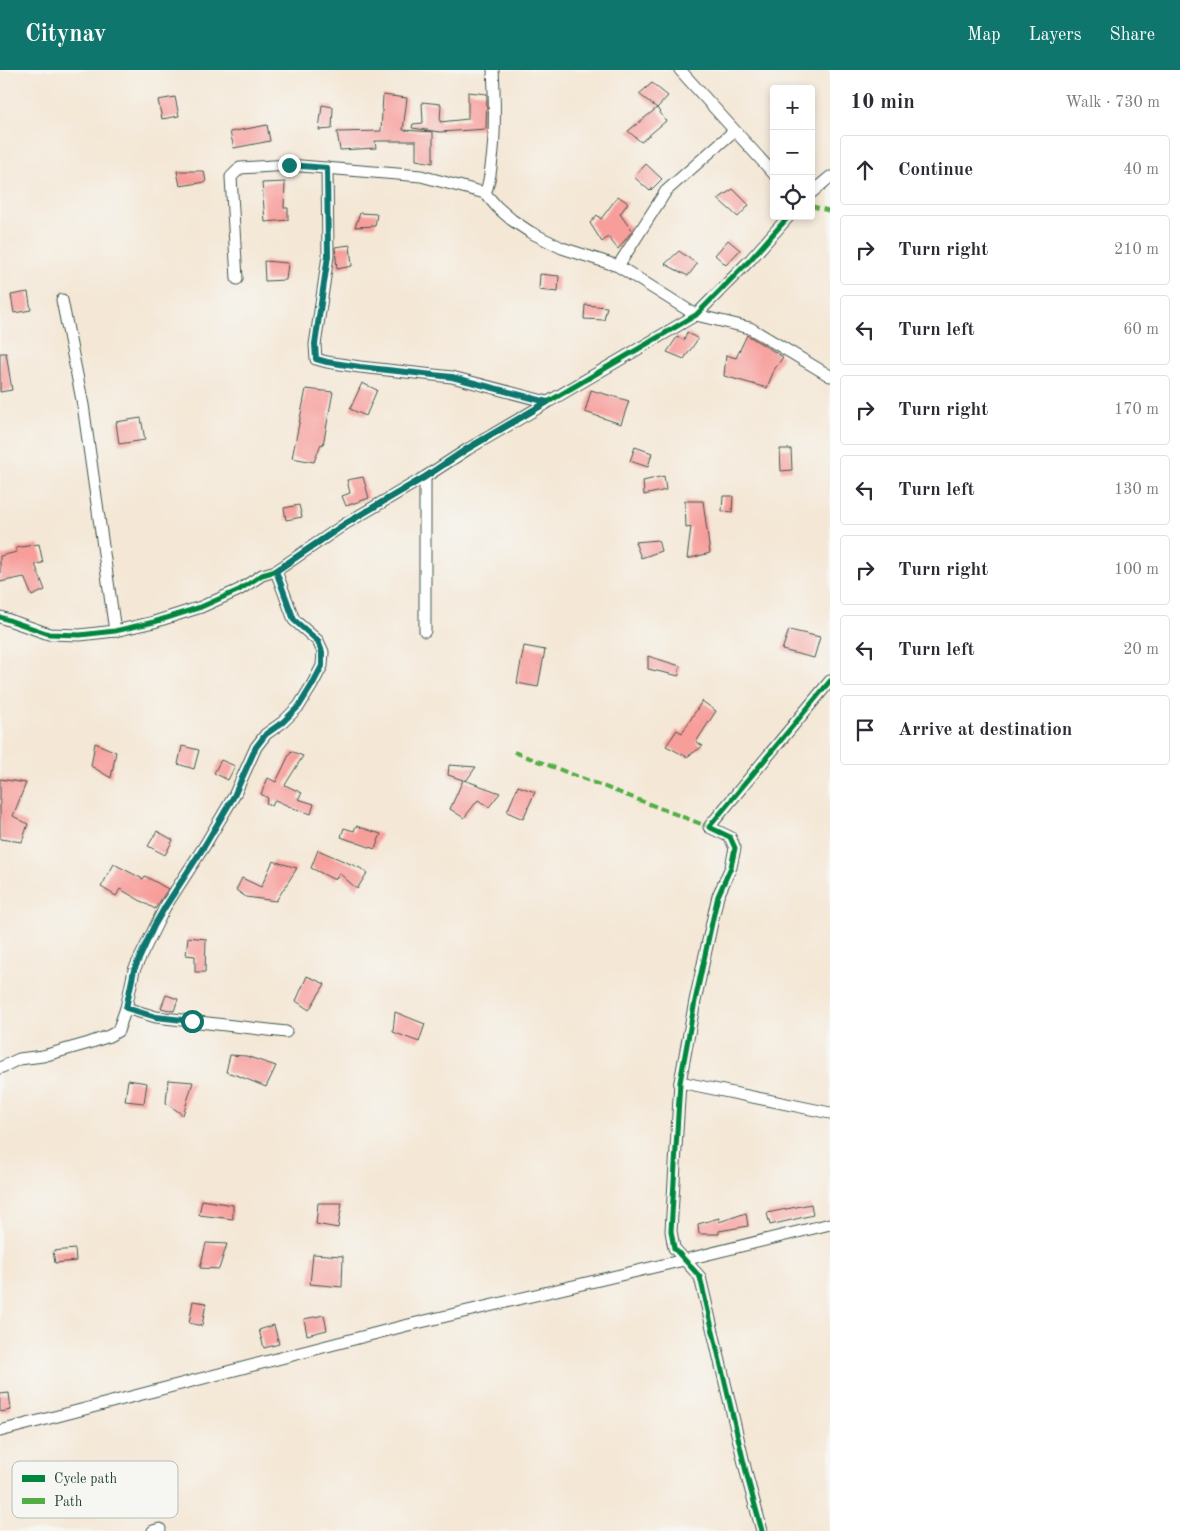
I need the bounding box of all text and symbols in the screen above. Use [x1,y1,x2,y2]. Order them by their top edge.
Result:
text: Citynav [25,23,106,47]
text: Map [967,26,1001,44]
text: Layers [1029,26,1081,44]
text: Share [1109,26,1155,44]
map controls [770,85,815,220]
button: + [770,85,815,130]
text: 10 min [850,92,915,113]
text: Walk · 730 m [1065,95,1160,111]
button: − [770,130,815,175]
route end [278,154,301,177]
icon: ahead [851,156,879,184]
text: Continue [898,161,973,180]
text: 40 m [1123,162,1159,178]
button: locate [770,175,815,220]
icon: right [851,236,879,264]
text: Turn right [898,241,988,260]
text: 210 m [1114,242,1159,258]
icon: left [851,316,879,344]
text: Turn left [898,321,975,340]
text: 60 m [1123,322,1159,338]
icon: right [851,396,879,424]
text: Turn right [898,401,988,420]
text: 170 m [1114,402,1159,418]
icon: left [851,476,879,504]
text: Turn left [898,481,975,500]
text: 130 m [1114,482,1159,498]
icon: right [851,556,879,584]
text: Turn right [898,561,988,580]
text: 100 m [1114,562,1159,578]
icon: left [851,636,879,664]
text: Turn left [898,641,975,660]
text: 20 m [1123,642,1159,658]
icon: arrive [851,716,879,744]
text: Arrive at destination [898,721,1072,740]
route start [181,1010,204,1033]
legend [12,1461,178,1518]
text: Cycle path [54,1472,117,1486]
text: Path [54,1495,83,1509]

